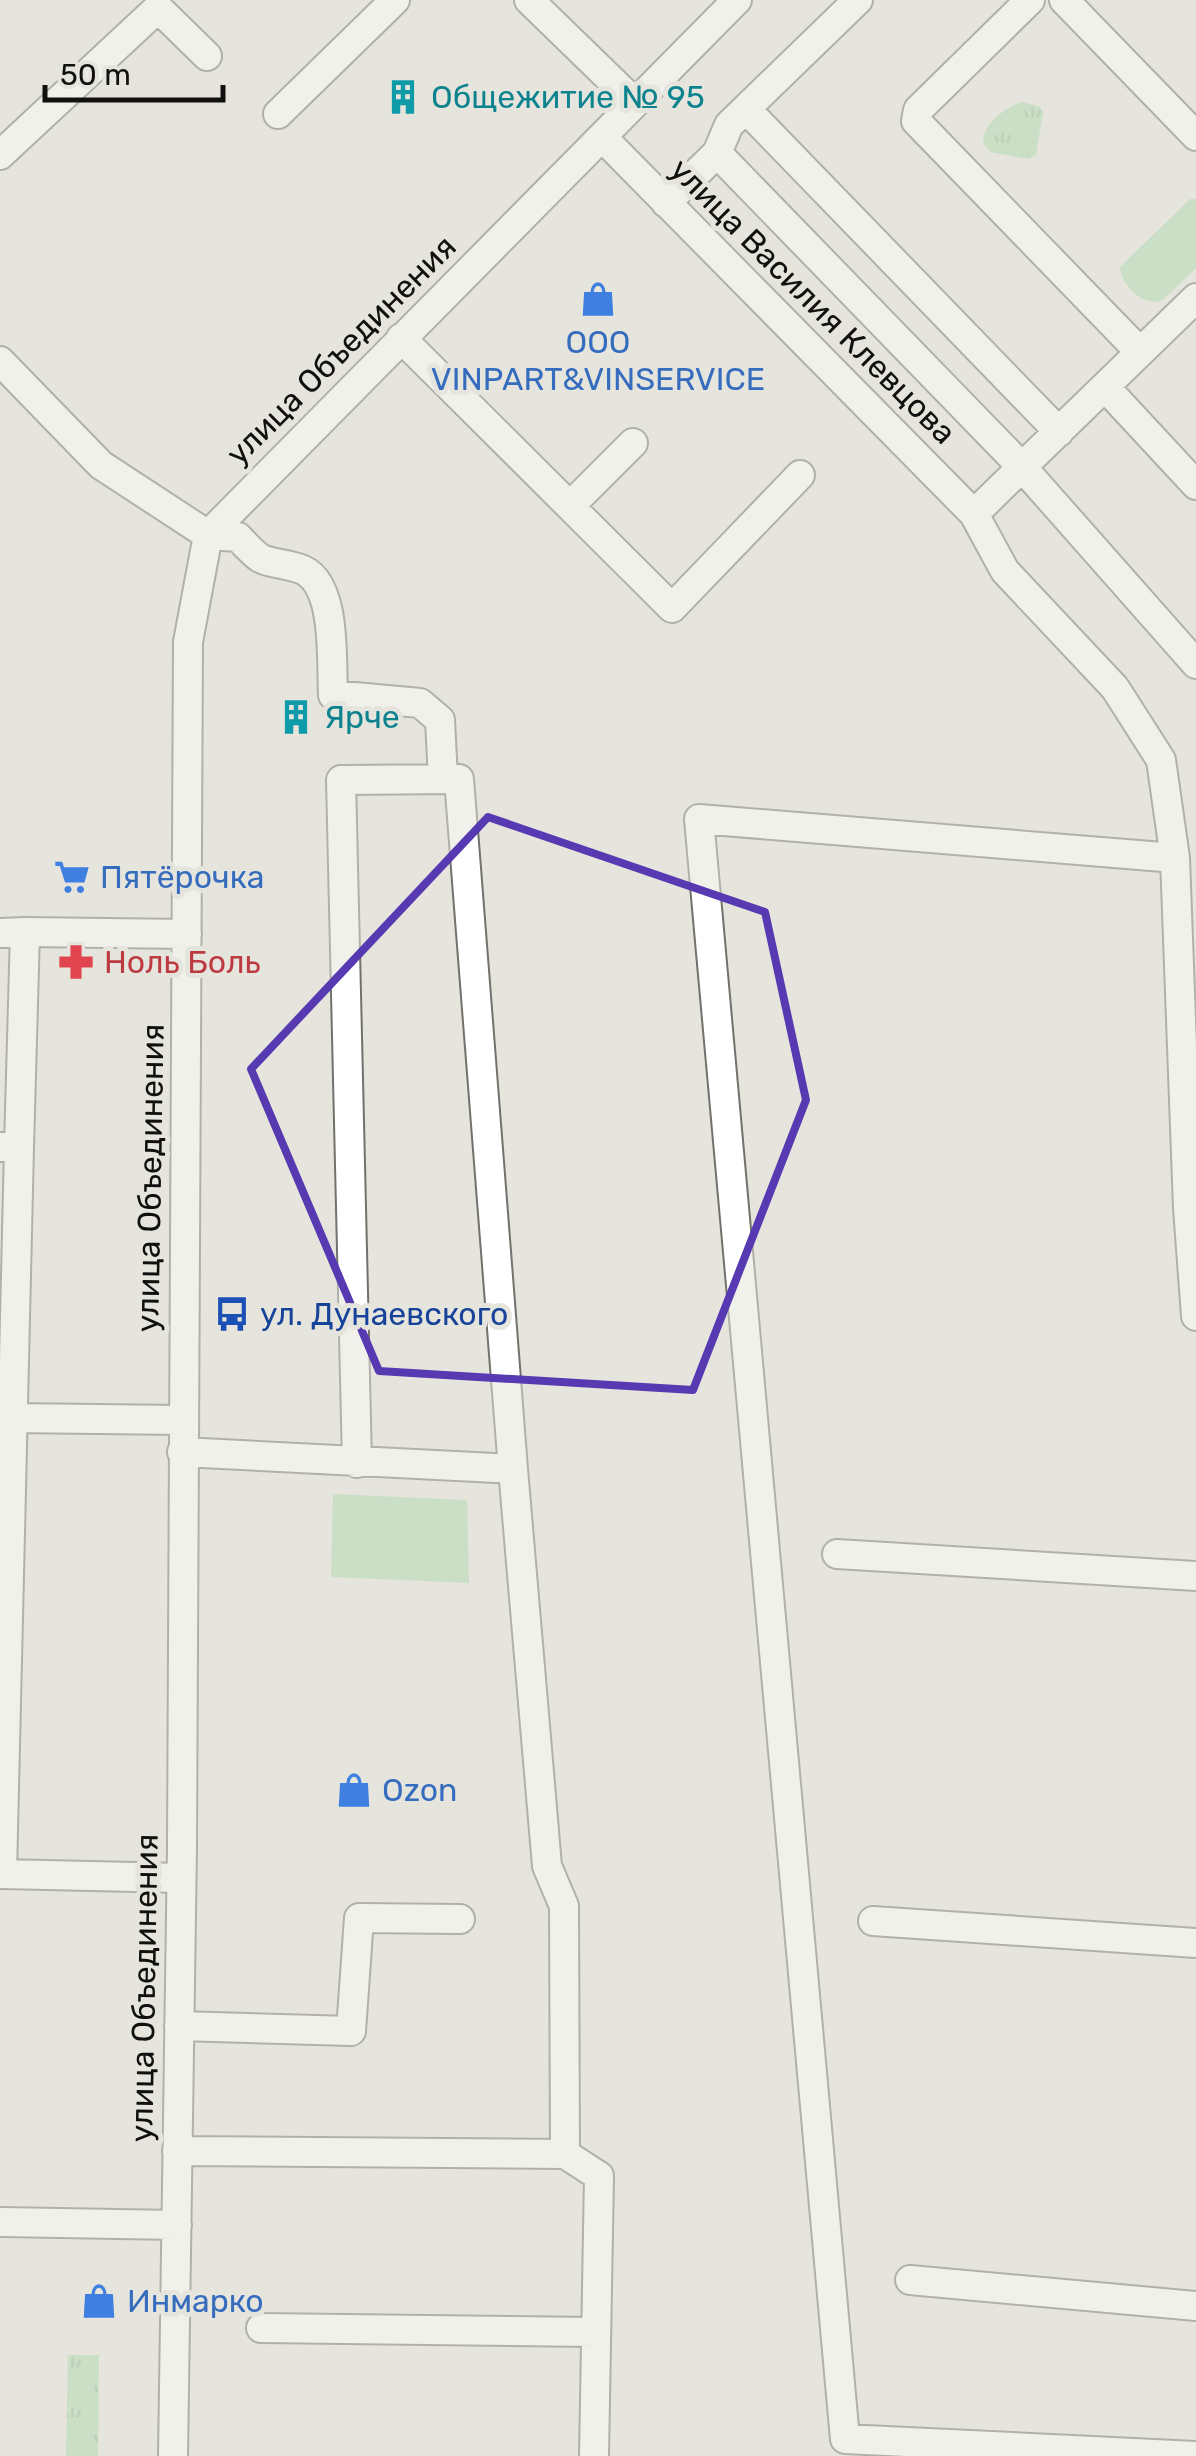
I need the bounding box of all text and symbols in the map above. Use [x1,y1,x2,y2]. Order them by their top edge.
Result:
scale bar [45,40,222,102]
text: 50 m [60,57,131,93]
building icon: Общежитие № 95 [384,78,422,116]
place label: Общежитие № 95 [431,78,705,116]
street label: улица Василия Клевцова [662,150,964,452]
street label: улица Объединения [218,227,464,473]
shop icon: ООО VINPART&VINSERVICE [579,280,617,318]
place label: ООО VINPART&VINSERVICE [431,323,765,398]
building icon: Ярче [277,698,315,736]
place label: Ярче [324,698,400,736]
supermarket icon: Пятёрочка [53,858,91,896]
place label: Пятёрочка [100,858,264,896]
pharmacy icon: Ноль Боль [57,943,95,981]
place label: Ноль Боль [104,943,260,981]
street label: улица Объединения [128,1023,172,1333]
bus stop icon: ул. Дунаевского [213,1295,251,1333]
place label: ул. Дунаевского [260,1295,508,1333]
shop icon: Ozon [335,1771,373,1809]
place label: Ozon [382,1771,458,1809]
street label: улица Объединения [122,1833,166,2143]
shop icon: Инмарко [80,2282,118,2320]
place label: Инмарко [127,2282,264,2320]

